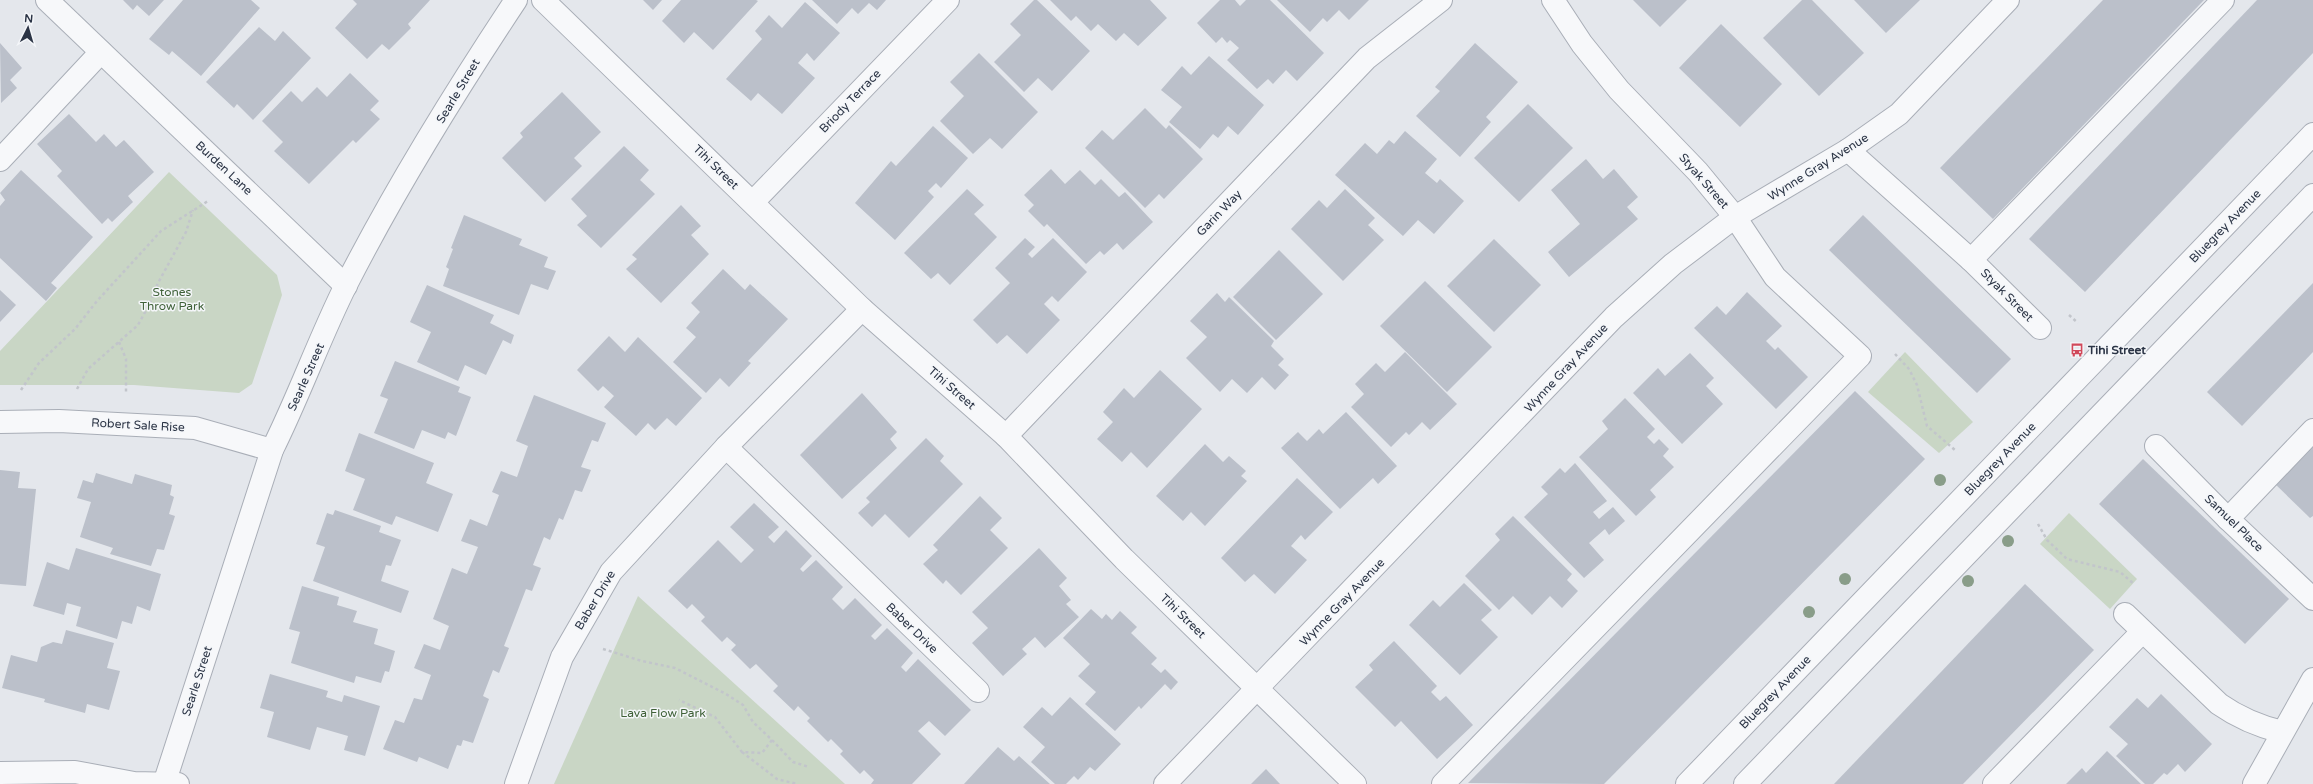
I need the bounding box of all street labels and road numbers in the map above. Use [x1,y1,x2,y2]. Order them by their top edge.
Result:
street label: Searle Street [433,56,483,126]
street label: Briody Terrace [816,66,884,136]
street label: Wynne Gray Avenue [1765,130,1871,204]
street label: Burden Lane [193,138,255,198]
street label: Tihi Street [690,142,742,192]
street label: Styak Street [1676,150,1732,212]
street label: Bluegrey Avenue [2186,186,2264,266]
street label: Garin Way [1194,187,1245,239]
street label: Styak Street [1978,266,2037,325]
street label: Wynne Gray Avenue [1521,321,1611,415]
street label: Searle Street [285,341,327,413]
street label: Tihi Street [926,364,979,413]
street label: Robert Sale Rise [91,416,185,434]
street label: Bluegrey Avenue [1961,419,2039,499]
street label: Samuel Place [2202,492,2266,555]
street label: Wynne Gray Avenue [1297,555,1387,649]
street label: Baber Drive [572,568,618,632]
street label: Tihi Street [1157,591,1209,641]
street label: Baber Drive [883,600,941,656]
street label: Searle Street [179,644,215,718]
street label: Bluegrey Avenue [1736,652,1814,732]

